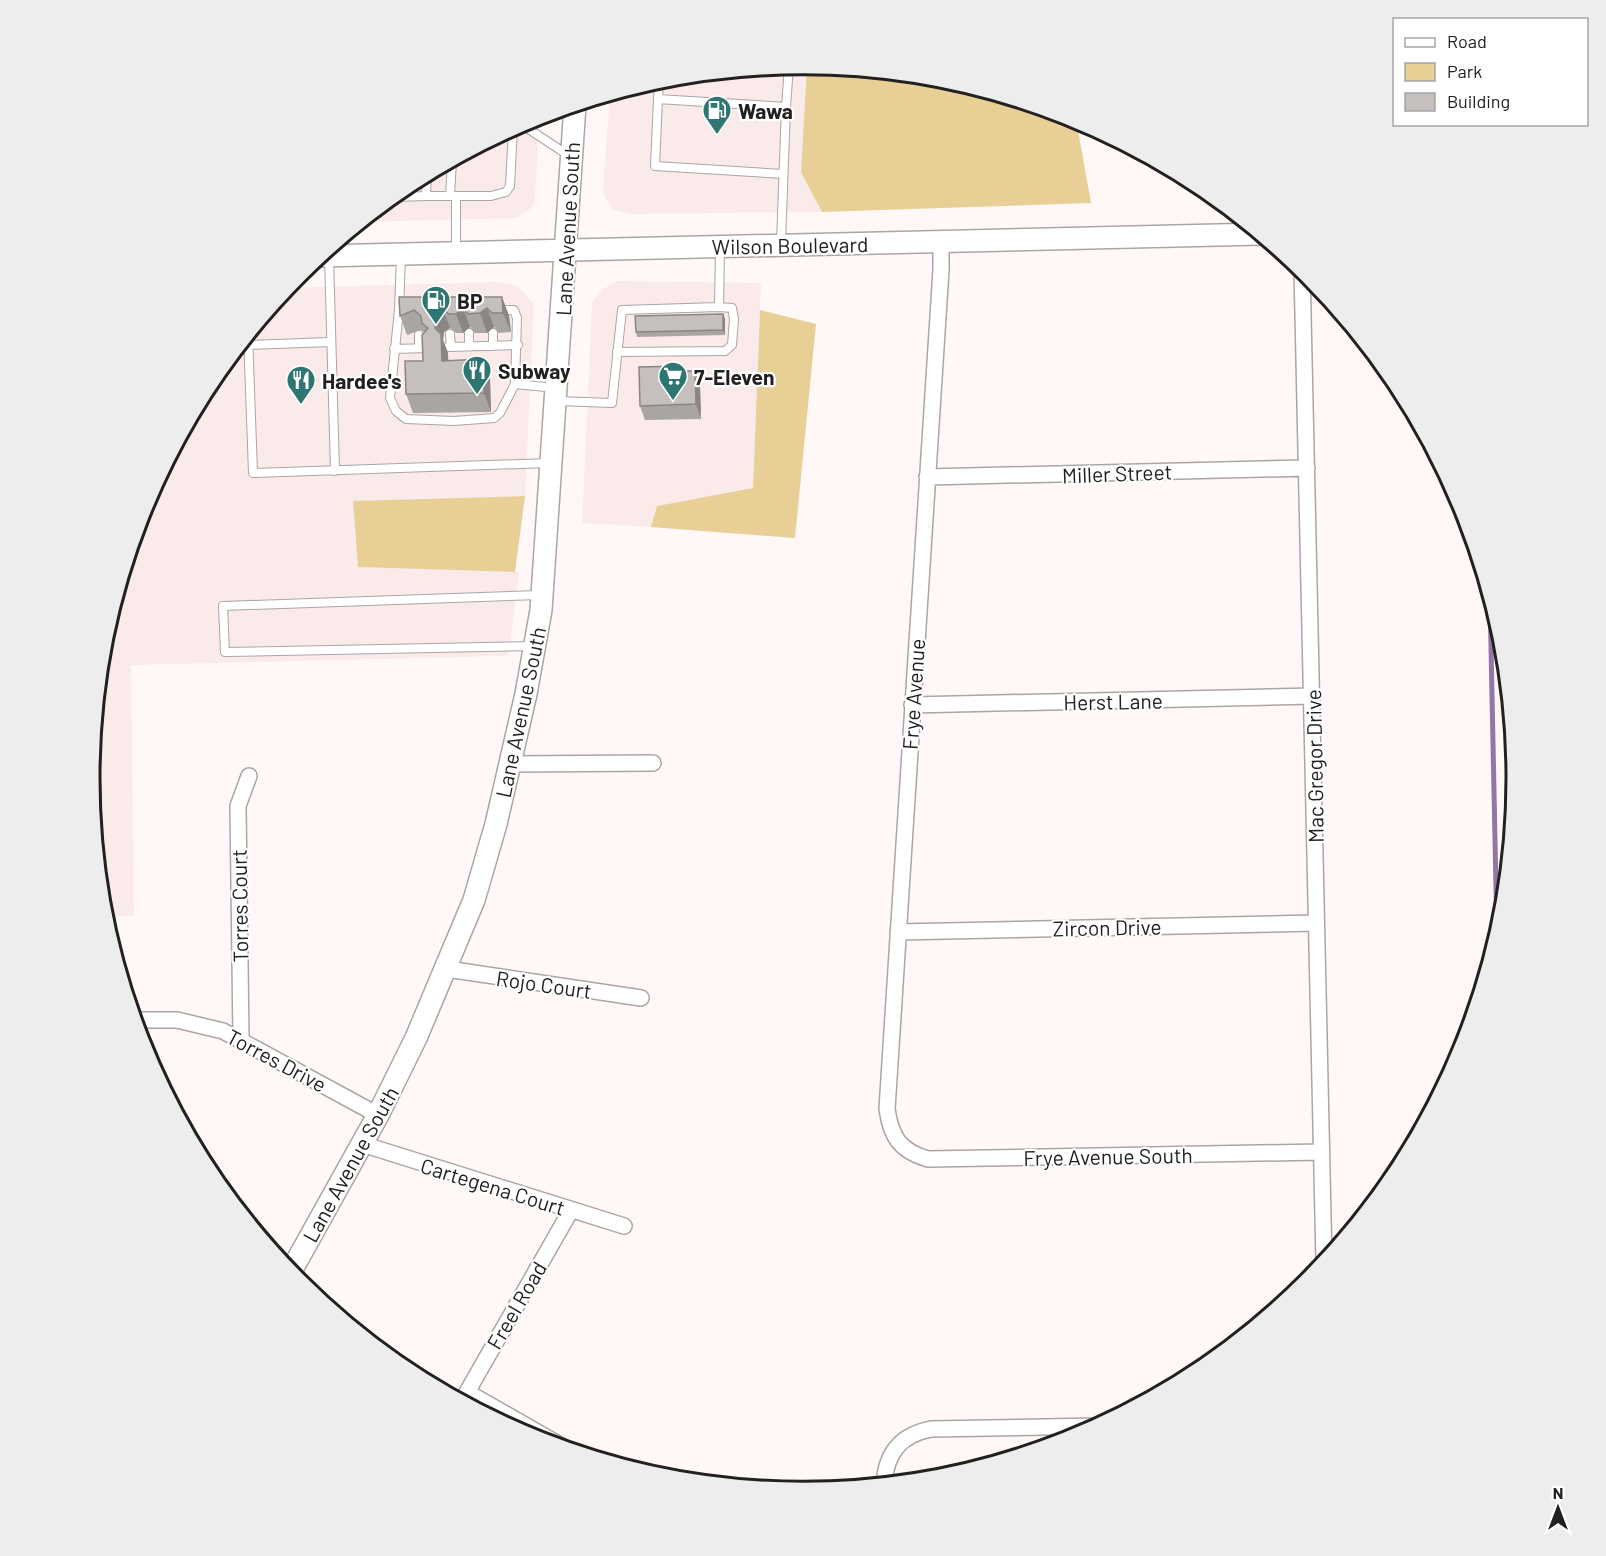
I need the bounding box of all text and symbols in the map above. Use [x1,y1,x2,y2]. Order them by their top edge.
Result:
legend [1393,18,1588,126]
text: Road [1447,30,1487,52]
text: Park [1447,60,1482,82]
text: Building [1447,90,1510,112]
fuel station icon: Wawa [701,94,733,136]
place label: Wawa [738,98,793,123]
street label: Lane Avenue South [550,141,584,317]
street label: Wilson Boulevard [711,231,869,259]
fuel station icon: BP [420,284,452,326]
place label: BP [457,288,483,313]
restaurant icon: Subway [461,354,493,396]
place label: Subway [498,358,571,383]
supermarket icon: 7-Eleven [657,360,689,402]
restaurant icon: Hardee's [285,364,317,406]
place label: 7-Eleven [694,364,774,389]
place label: Hardee's [322,368,402,393]
street label: Miller Street [1061,459,1173,487]
street label: Lane Avenue South [490,624,550,800]
street label: Frye Avenue [897,638,929,750]
street label: Herst Lane [1063,688,1163,714]
street label: Mac Gregor Drive [1300,689,1328,843]
street label: Torres Court [226,849,252,963]
street label: Zircon Drive [1052,914,1162,940]
street label: Rojo Court [495,965,593,1003]
street label: Torres Drive [223,1023,331,1097]
street label: Lane Avenue South [297,1082,403,1246]
street label: Frye Avenue South [1023,1142,1193,1170]
street label: Cartegena Court [418,1152,568,1220]
street label: Freel Road [481,1257,551,1353]
north arrow [1528,1478,1588,1538]
text: N [1553,1483,1563,1502]

